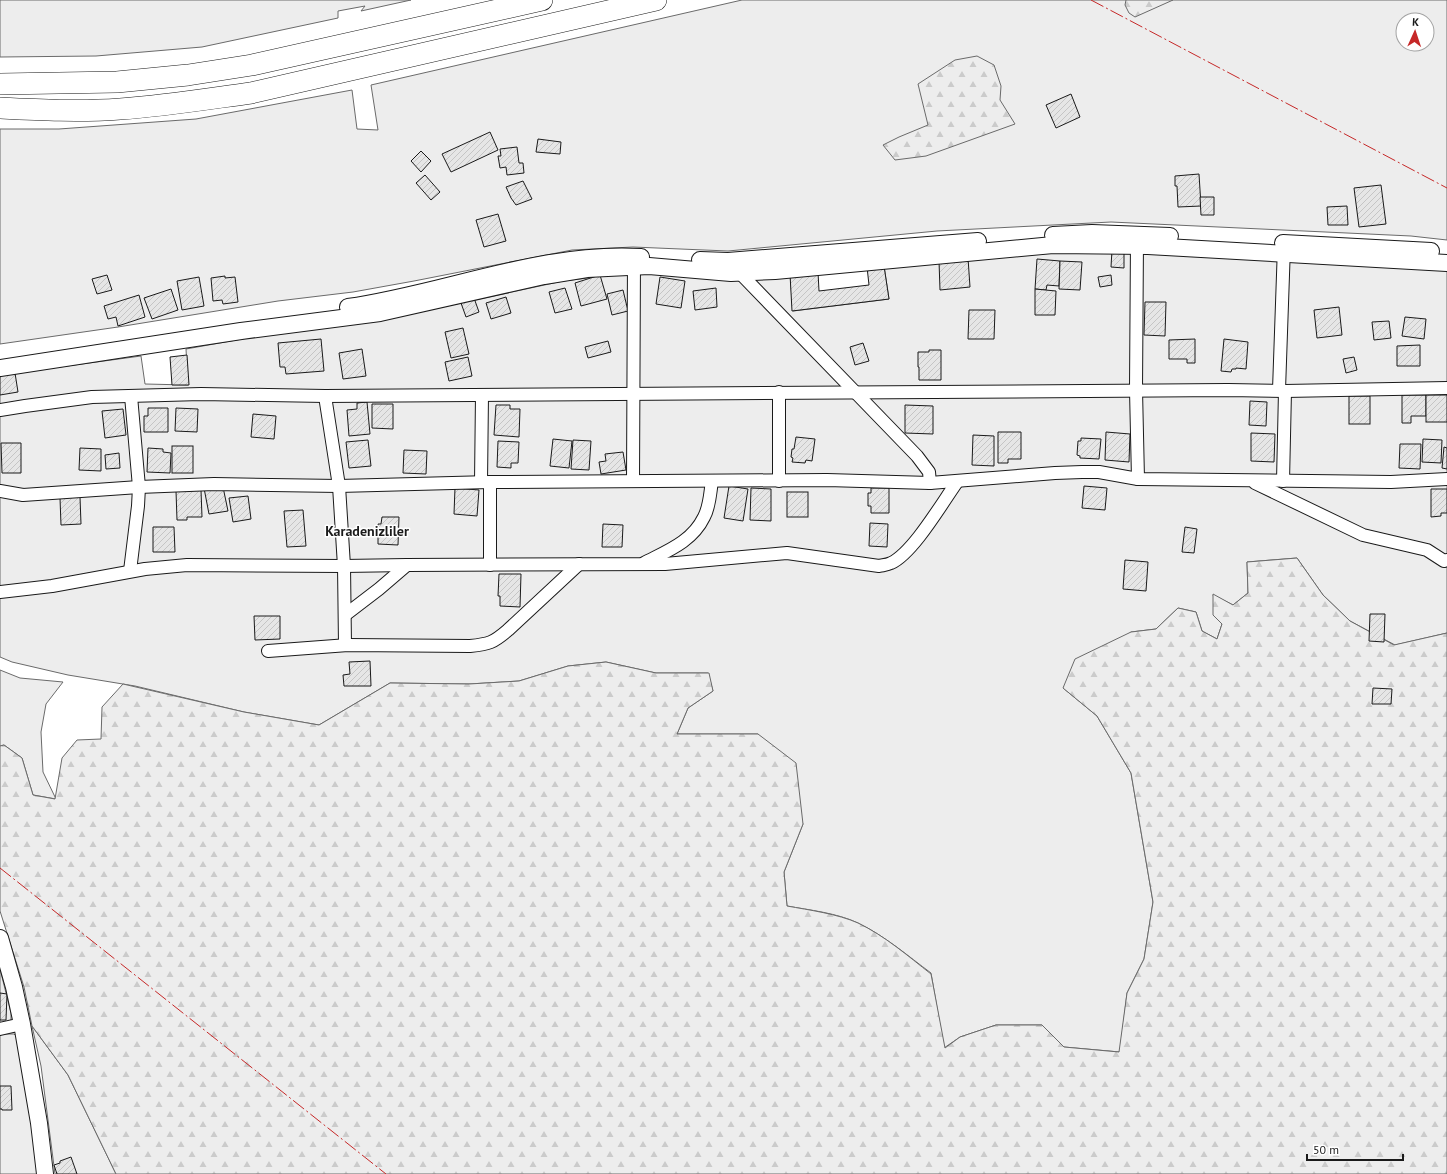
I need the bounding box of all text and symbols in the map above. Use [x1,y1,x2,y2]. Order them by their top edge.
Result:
north arrow [1395,12,1435,52]
text: K [1412,15,1419,29]
district label: Karadenizliler [325,522,409,540]
scale bar [1307,1136,1403,1162]
text: 50 m [1313,1142,1339,1157]

